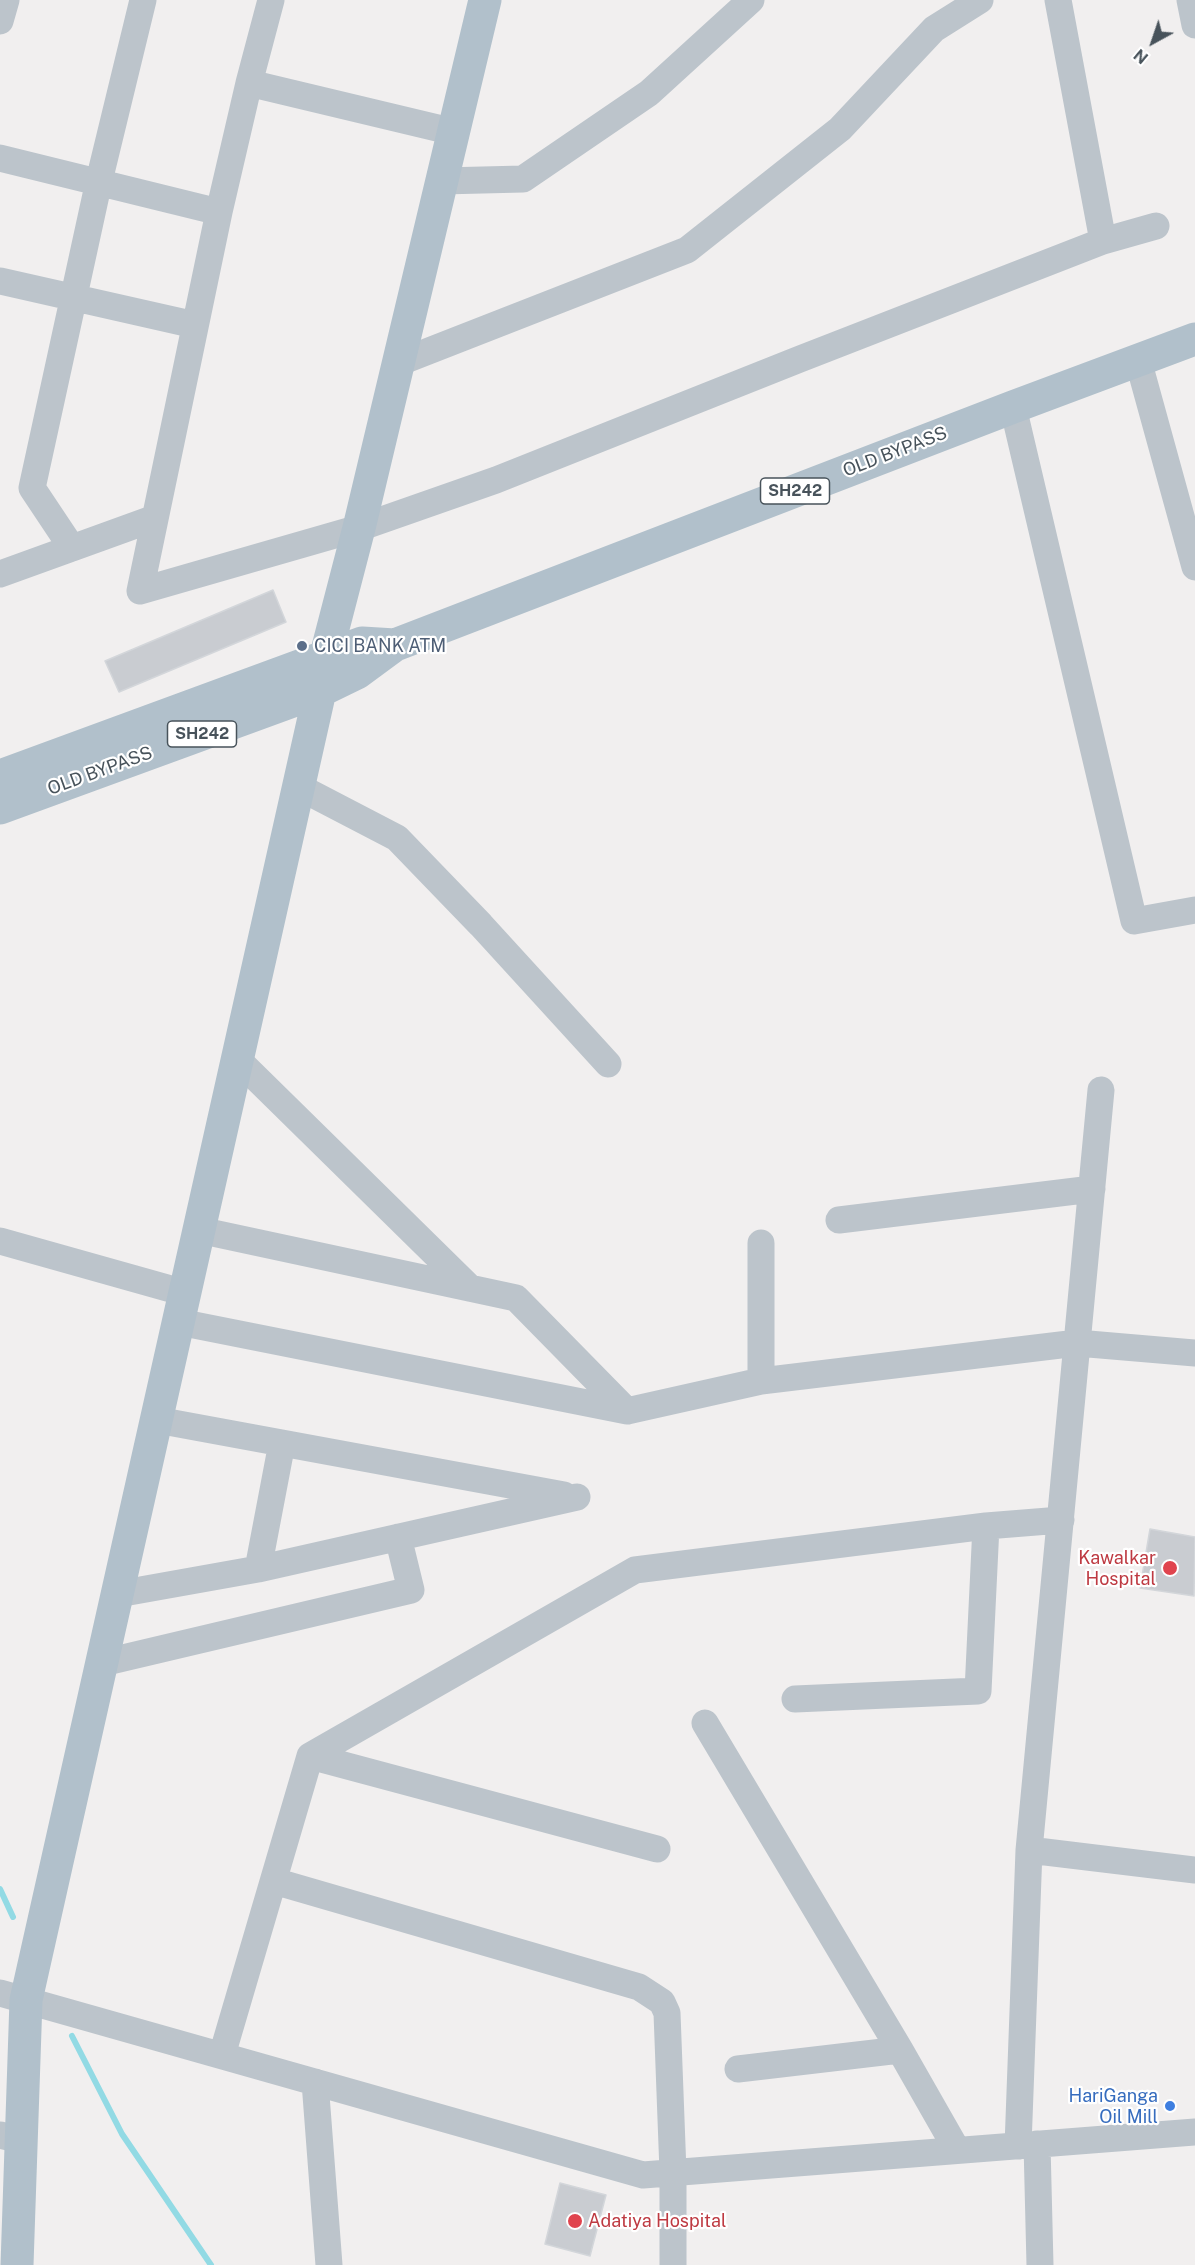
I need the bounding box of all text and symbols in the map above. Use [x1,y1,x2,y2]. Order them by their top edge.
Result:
north arrow [1123,12,1183,72]
text: N [1130,45,1152,67]
street label: OLD BYPASS [840,422,950,482]
road number: SH242 [760,478,830,504]
place label: CICI BANK ATM [314,635,446,657]
marker: CICI BANK ATM [295,639,309,653]
road number: SH242 [168,721,236,747]
street label: OLD BYPASS [45,742,155,800]
place label: Kawalkar Hospital [1078,1547,1156,1590]
marker: Kawalkar Hospital [1161,1559,1179,1577]
place label: HariGanga Oil Mill [1068,2085,1158,2128]
marker: HariGanga Oil Mill [1163,2099,1177,2113]
place label: Adatiya Hospital [588,2210,726,2232]
marker: Adatiya Hospital [566,2212,584,2230]

